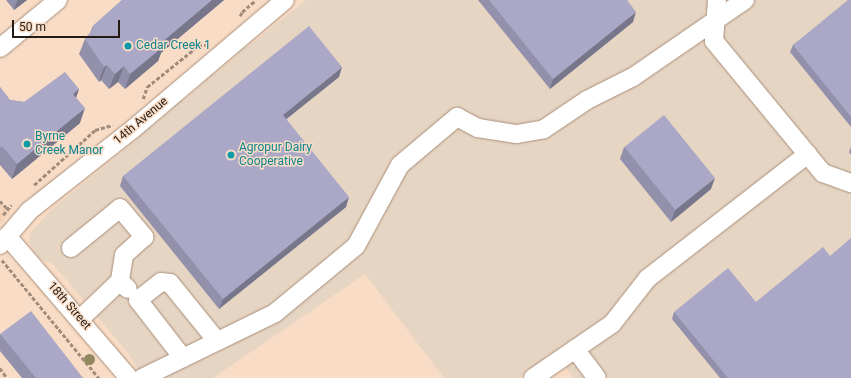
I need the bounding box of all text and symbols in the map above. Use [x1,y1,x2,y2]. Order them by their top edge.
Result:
scale bar [14,12,122,38]
text: 50 m [19,20,46,34]
place label: Cedar Creek 1 [136,39,211,53]
marker: Cedar Creek 1 [123,41,133,51]
street label: 14th Avenue [111,94,171,148]
place label: Byrne Creek Manor [35,130,103,158]
marker: Byrne Creek Manor [22,139,32,149]
place label: Agropur Dairy Cooperative [239,141,312,169]
marker: Agropur Dairy Cooperative [226,150,236,160]
street label: 18th Street [44,279,94,333]

